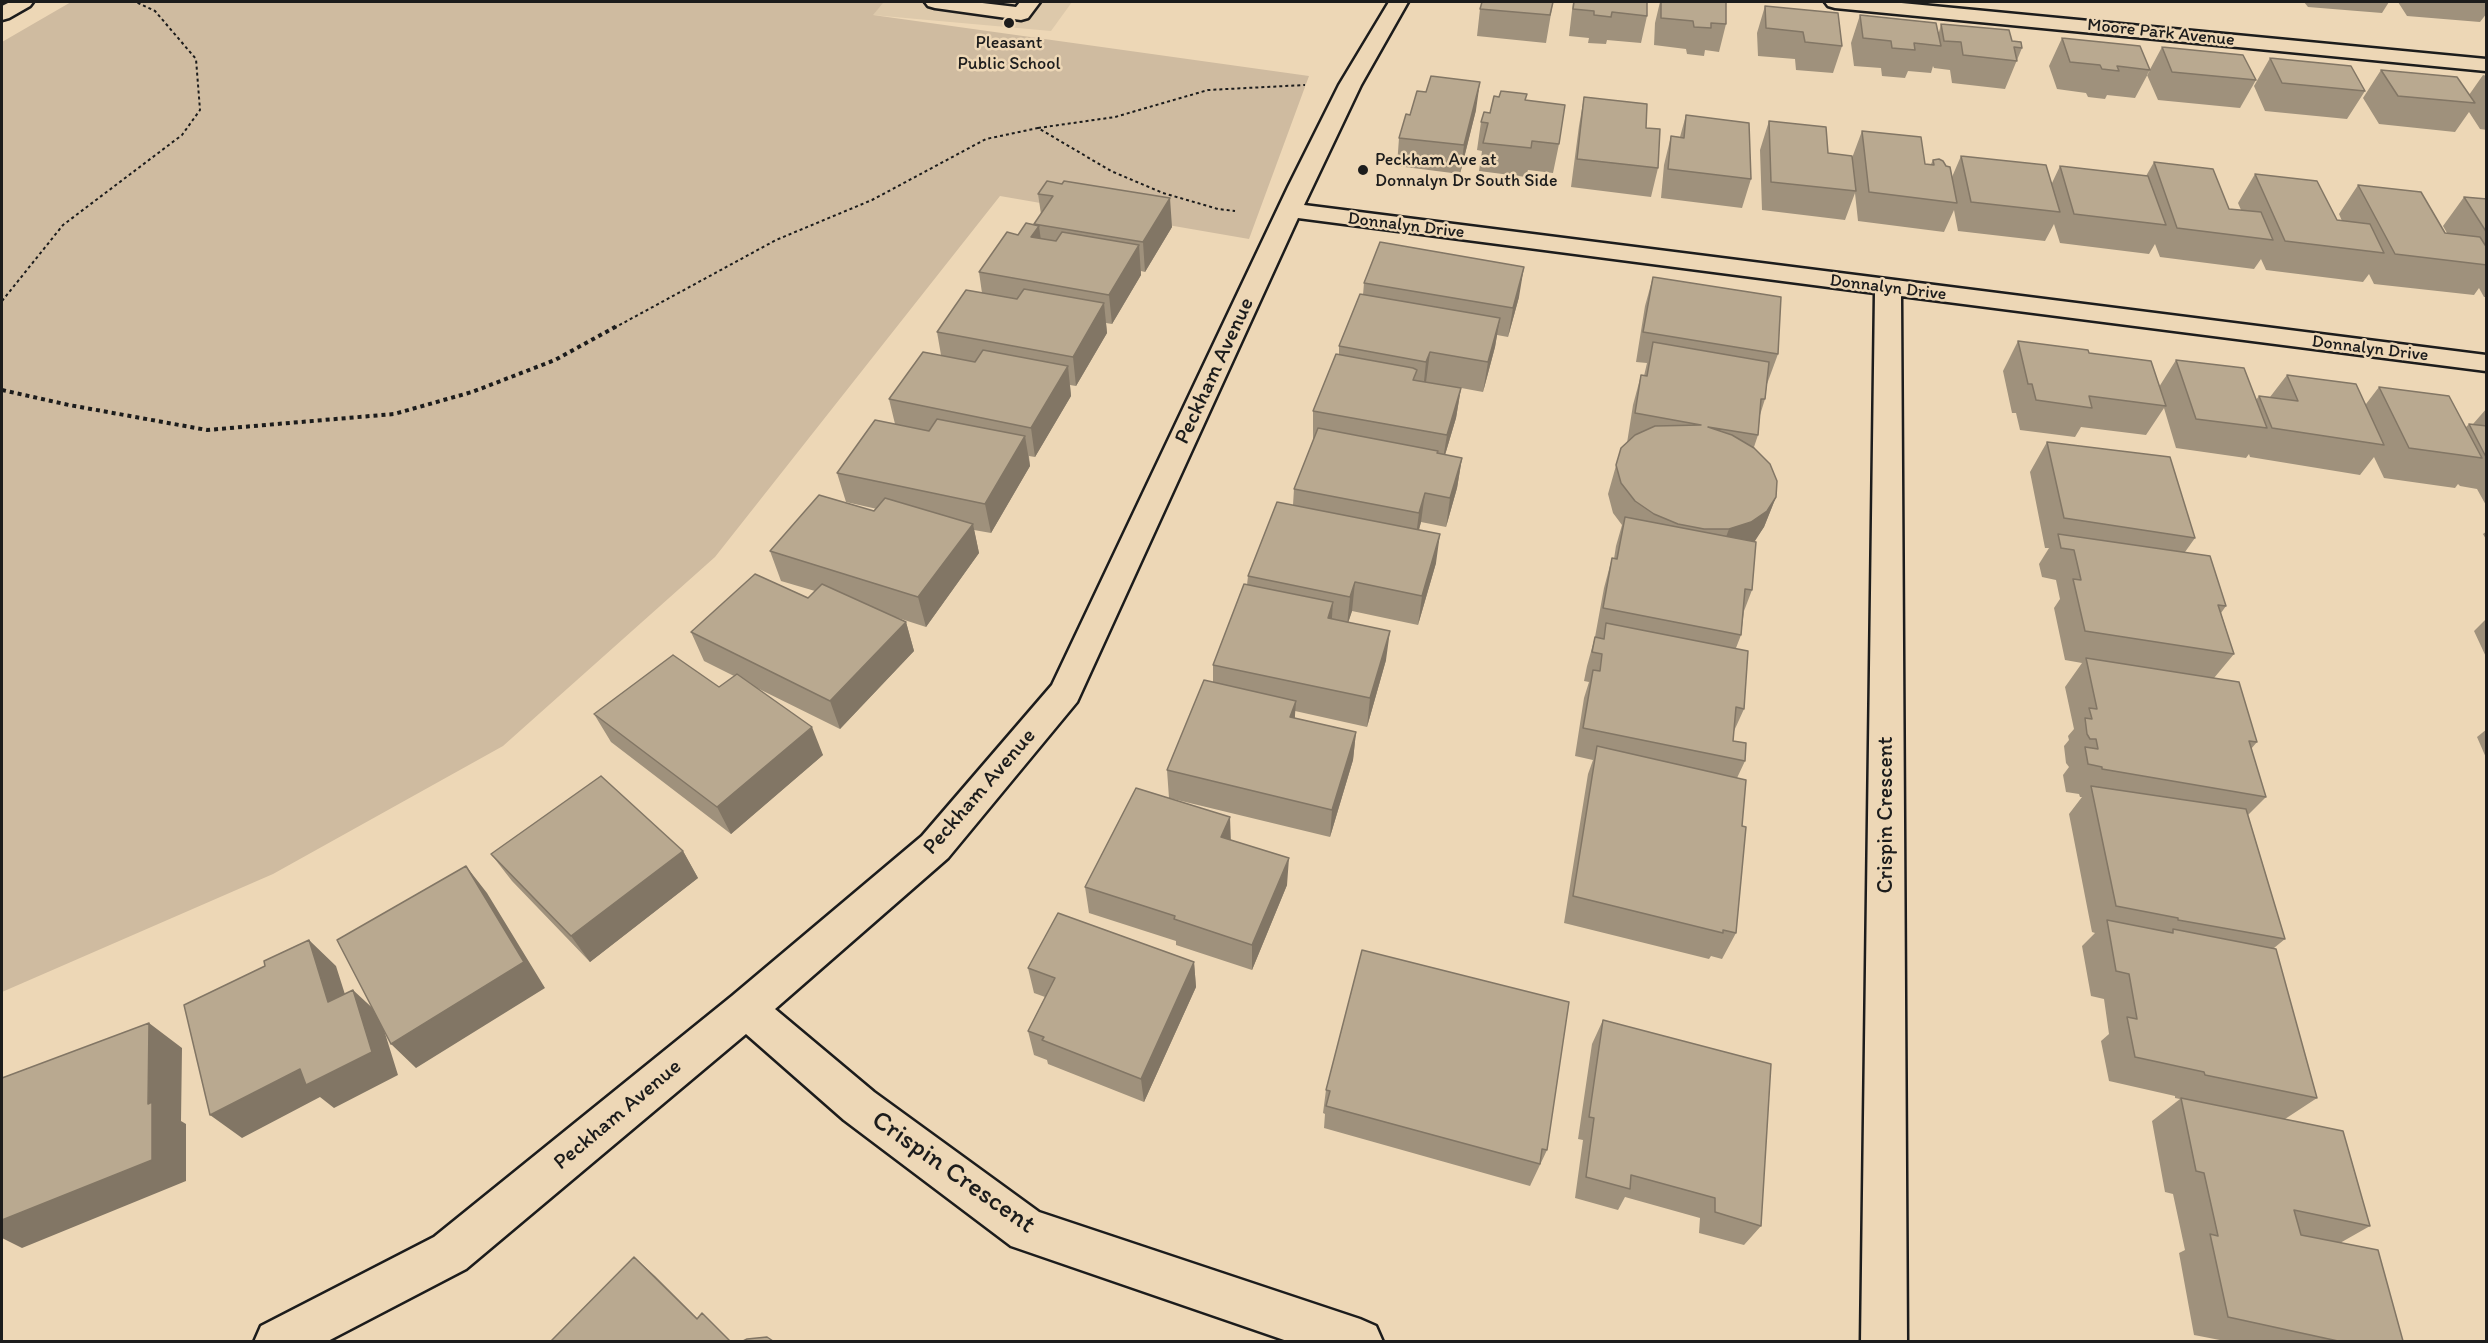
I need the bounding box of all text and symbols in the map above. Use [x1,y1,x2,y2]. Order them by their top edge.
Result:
street label: Moore Park Avenue [2086,15,2236,51]
marker: Pleasant Public School [1002,16,1016,30]
place label: Pleasant Public School [958,32,1060,74]
place label: Peckham Ave at Donnalyn Dr South Side [1375,149,1557,192]
marker: Peckham Ave at Donnalyn Dr South Side [1356,163,1370,177]
street label: Donnalyn Drive [1346,208,1466,244]
street label: Donnalyn Drive [1828,270,1948,306]
street label: Peckham Avenue [1170,294,1260,448]
street label: Donnalyn Drive [2310,331,2430,367]
street label: Peckham Avenue [918,723,1042,861]
street label: Crispin Crescent [1873,736,1899,894]
street label: Peckham Avenue [549,1054,687,1176]
street label: Crispin Crescent [865,1104,1041,1242]

